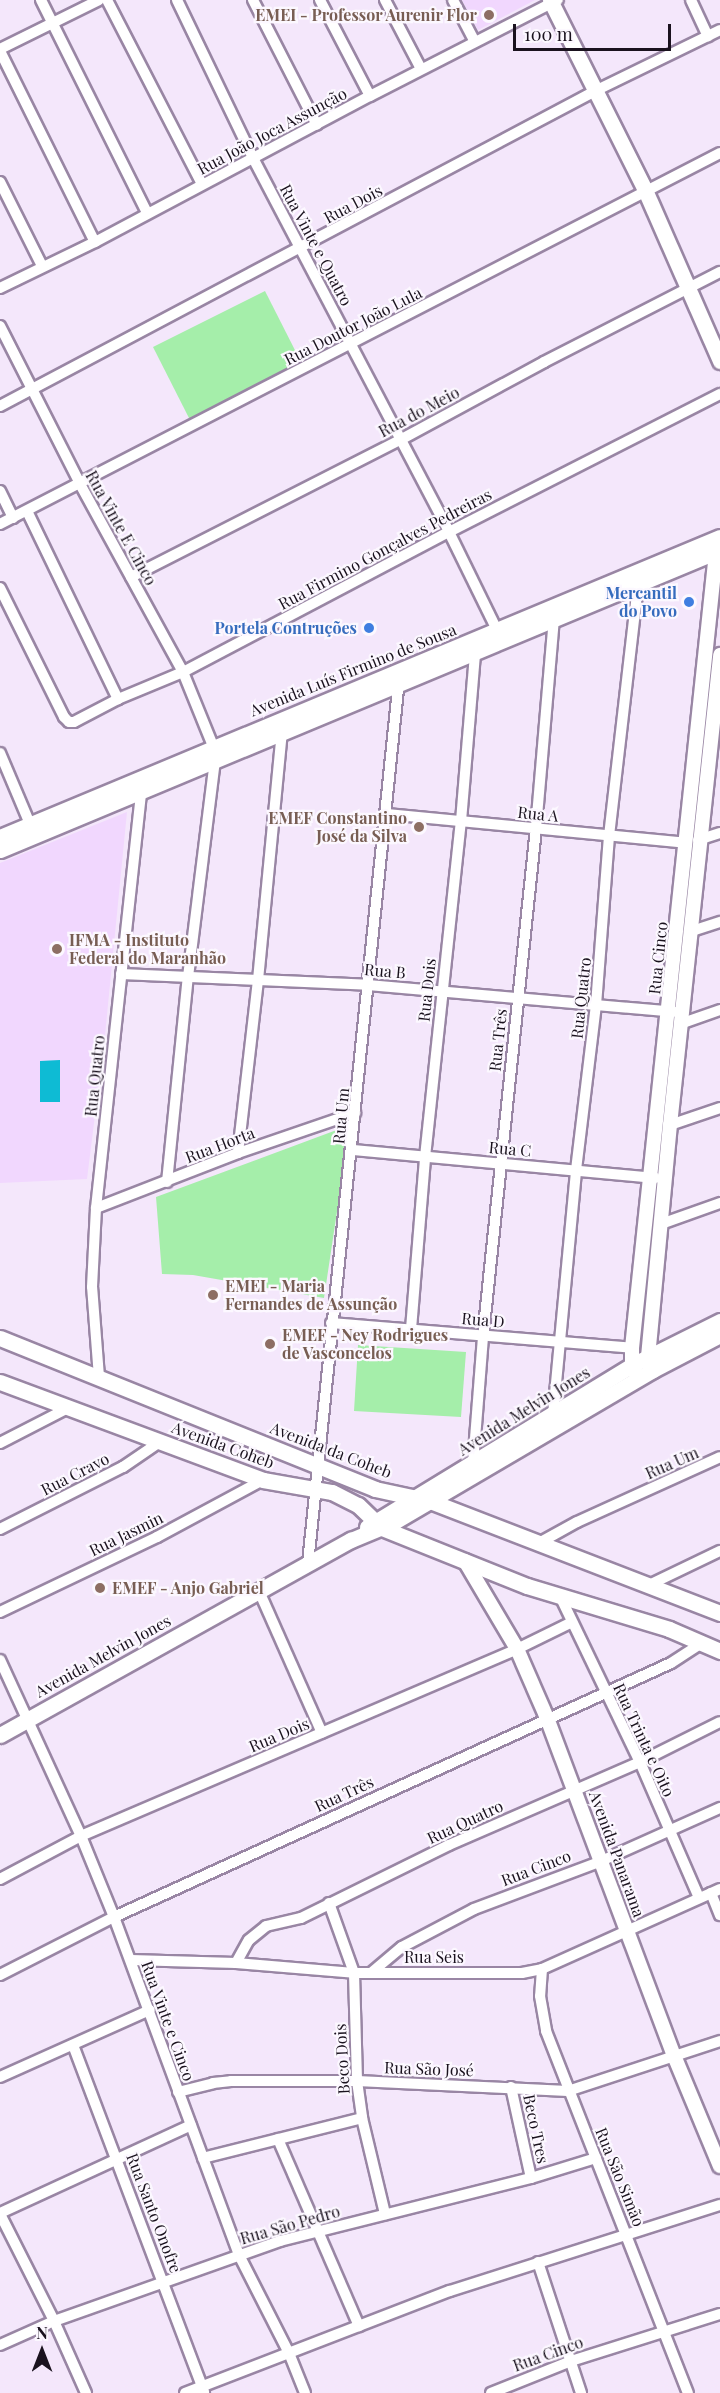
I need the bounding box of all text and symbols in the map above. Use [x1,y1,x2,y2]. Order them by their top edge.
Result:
place label: EMEI - Professor Aurenir Flor [254,5,477,25]
marker: EMEI - Professor Aurenir Flor [482,8,496,22]
scale bar [516,12,674,50]
text: 100 m [524,22,573,46]
street label: Rua João Joca Assunção [194,83,350,179]
street label: Rua Vinte e Quatro [276,181,356,309]
street label: Rua Dois [320,181,386,227]
street label: Rua Doutor João Lula [281,283,425,369]
street label: Rua do Meio [375,383,463,441]
street label: Rua Vinte E Cinco [81,467,161,589]
street label: Rua Firmino Gonçalves Pedreiras [275,484,495,614]
place label: Mercantil do Povo [606,583,677,621]
marker: Mercantil do Povo [682,595,696,609]
place label: Portela Contruções [214,618,357,638]
street label: Avenida Luís Firmino de Sousa [247,620,459,720]
marker: Portela Contruções [362,621,376,635]
street label: Rua A [516,802,560,826]
place label: EMEF Constantino José da Silva [268,808,407,846]
marker: EMEF Constantino José da Silva [412,820,426,834]
street label: Rua Cinco [645,920,671,996]
place label: IFMA - Instituto Federal do Maranhão [69,930,226,968]
marker: IFMA - Instituto Federal do Maranhão [50,942,64,956]
street label: Rua Quatro [567,956,595,1040]
street label: Rua Dois [414,957,440,1023]
street label: Rua B [363,960,407,982]
street label: Rua Três [485,1007,511,1073]
street label: Rua Quatro [81,1034,109,1118]
street label: Rua Um [329,1087,353,1145]
street label: Rua Horta [183,1123,257,1167]
street label: Rua C [488,1138,532,1160]
place label: EMEI - Maria Fernandes de Assunção [225,1276,398,1314]
marker: EMEI - Maria Fernandes de Assunção [206,1288,220,1302]
street label: Rua D [461,1309,505,1331]
place label: EMEF - Ney Rodrigues de Vasconcelos [282,1325,449,1363]
marker: EMEF - Ney Rodrigues de Vasconcelos [263,1337,277,1351]
street label: Avenida Melvin Jones [454,1363,594,1459]
street label: Avenida Coheb [169,1418,277,1472]
street label: Avenida da Coheb [267,1418,395,1482]
street label: Rua Um [642,1443,702,1483]
street label: Rua Cravo [38,1449,112,1499]
street label: Rua Jasmin [86,1508,166,1560]
place label: EMEF - Anjo Gabriel [112,1578,265,1598]
marker: EMEF - Anjo Gabriel [93,1581,107,1595]
street label: Avenida Melvin Jones [32,1611,174,1701]
street label: Rua Trinta e Oito [609,1680,679,1800]
street label: Rua Dois [246,1714,312,1756]
street label: Rua Três [311,1772,377,1816]
street label: Avenida Panarama [585,1788,649,1920]
street label: Rua Quatro [424,1796,506,1848]
street label: Rua Cinco [498,1846,574,1890]
street label: Rua Seis [404,1947,464,1967]
street label: Rua Vinte e Cinco [137,1958,199,2084]
street label: Beco Dois [331,2023,353,2095]
street label: Rua São José [384,2058,474,2080]
street label: Beco Tres [519,2092,553,2166]
street label: Rua São Simão [591,2125,649,2229]
street label: Rua Santo Onofre [122,2150,186,2276]
street label: Rua São Pedro [238,2202,342,2248]
north arrow [12,2321,72,2381]
text: N [36,2322,48,2343]
street label: Rua Cinco [510,2332,586,2376]

